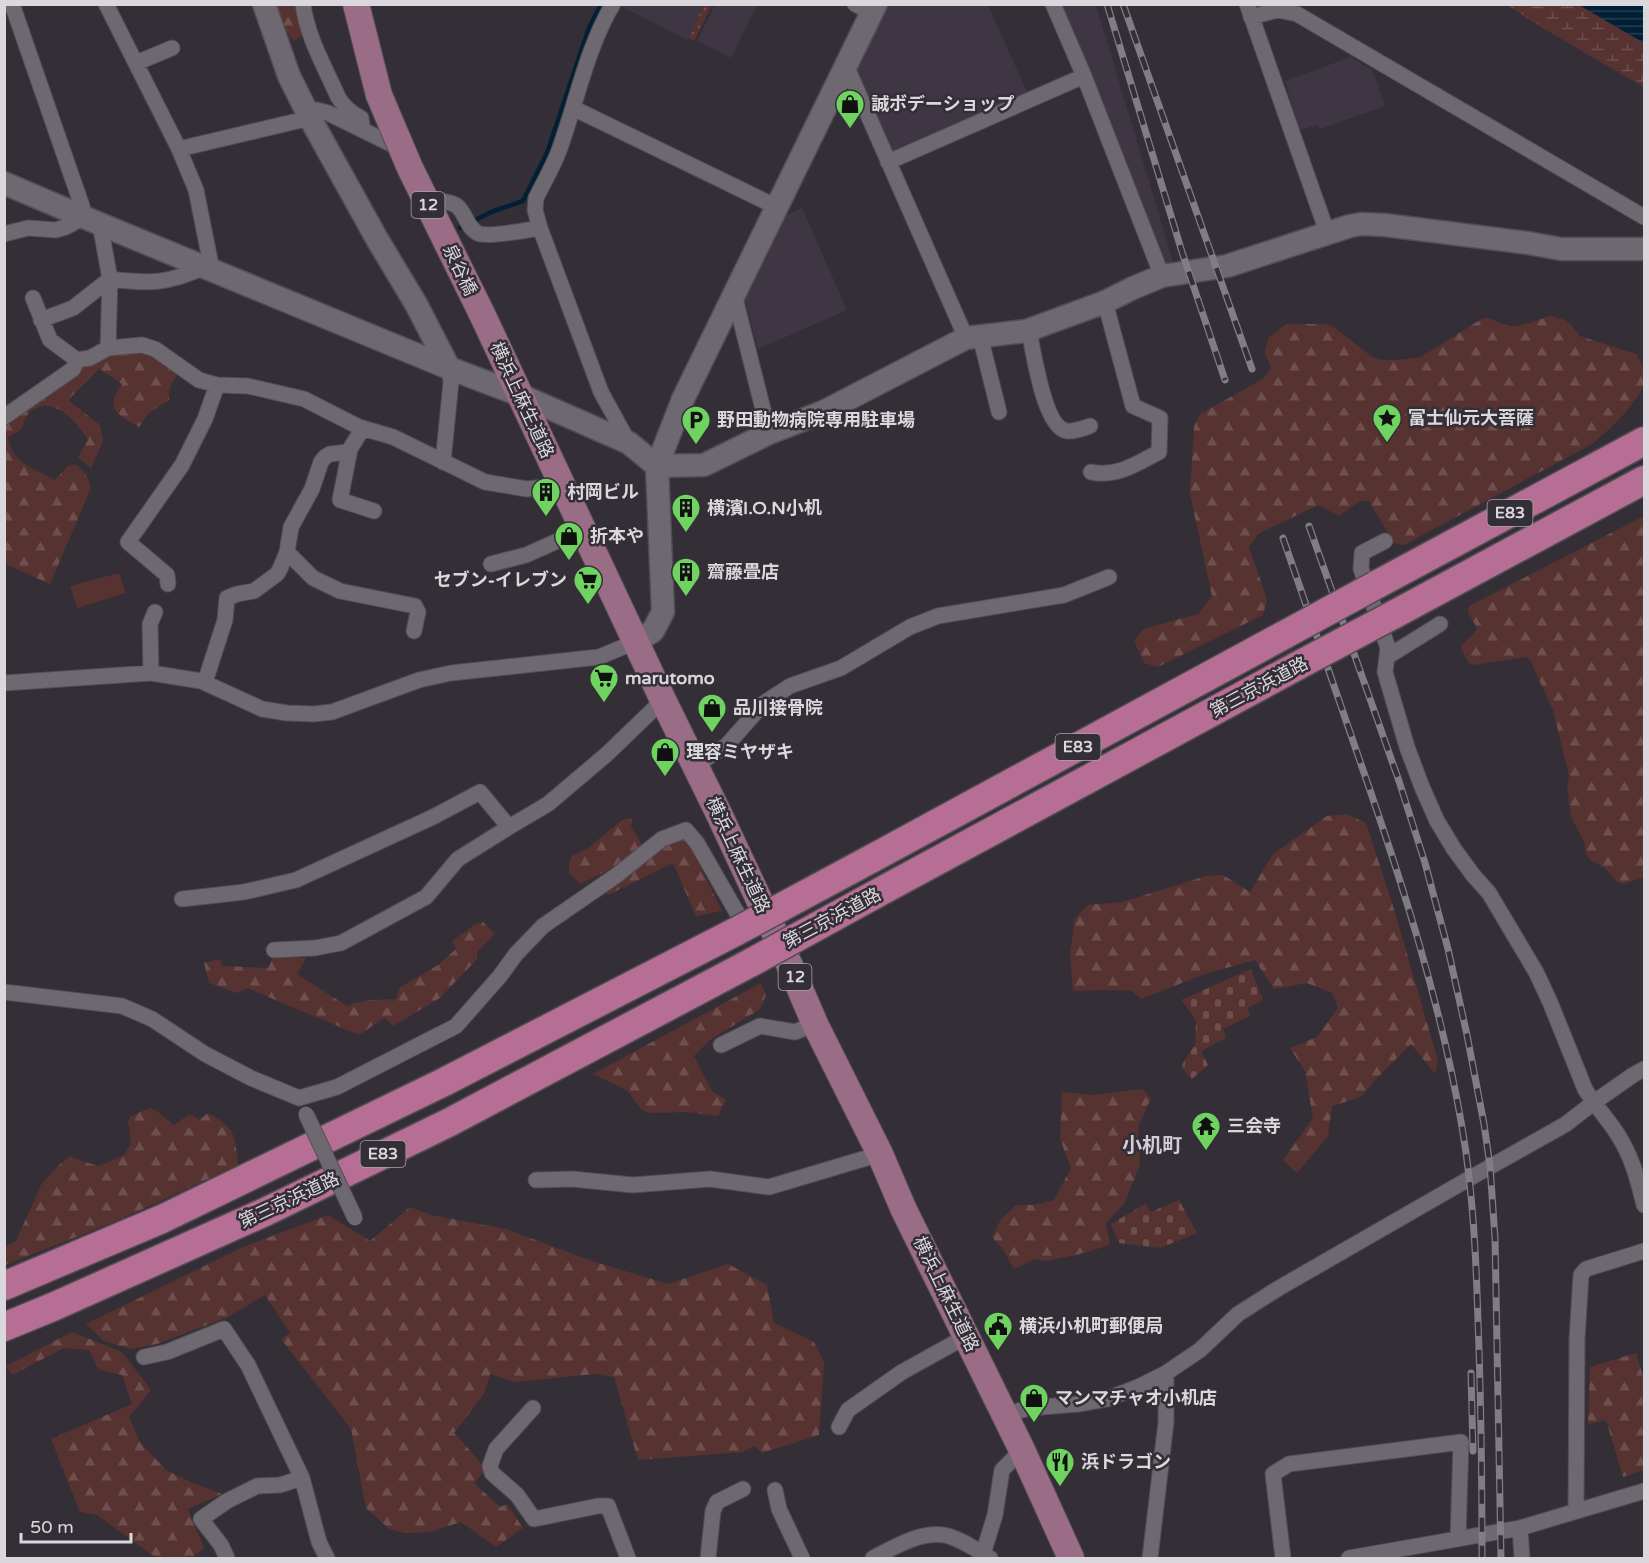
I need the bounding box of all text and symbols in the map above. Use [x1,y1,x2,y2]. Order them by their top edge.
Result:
shop icon: 誠ボデーショップ [834,88,866,130]
place label: 誠ボデーショップ [871,93,1015,115]
road number: 12 [412,192,444,218]
street label: 泉谷橋 [438,241,482,299]
street label: 横浜上麻生道路 [485,338,559,462]
place icon: 富士仙元大菩薩 [1371,402,1403,444]
parking icon: 野田動物病院専用駐車場 [680,404,712,446]
place label: 富士仙元大菩薩 [1408,407,1534,429]
place label: 野田動物病院専用駐車場 [717,409,915,431]
building icon: 村岡ビル [530,476,562,518]
place label: 村岡ビル [567,481,639,503]
building icon: 横濱I.O.N小机 [670,492,702,534]
place label: 横濱I.O.N小机 [707,497,822,519]
road number: E83 [1488,500,1532,526]
shop icon: 折本や [553,520,585,562]
place label: 折本や [590,525,644,547]
building icon: 齋藤畳店 [670,556,702,598]
place label: 齋藤畳店 [707,561,779,583]
supermarket icon: セブン-イレブン [572,564,604,606]
place label: セブン-イレブン [434,569,567,591]
street label: 第三京浜道路 [1206,652,1312,722]
supermarket icon: marutomo [588,662,620,704]
place label: marutomo [625,667,715,689]
shop icon: 品川接骨院 [696,692,728,734]
place label: 品川接骨院 [733,697,823,719]
road number: E83 [1056,734,1100,760]
shop icon: 理容ミヤザキ [649,736,681,778]
place label: 理容ミヤザキ [686,741,794,763]
street label: 横浜上麻生道路 [701,793,775,917]
street label: 第三京浜道路 [779,883,885,953]
road number: 12 [778,964,812,990]
temple icon: 三会寺 [1190,1110,1222,1152]
place label: 三会寺 [1227,1115,1281,1137]
district label: 小机町 [1122,1134,1182,1158]
road number: E83 [360,1141,406,1167]
street label: 第三京浜道路 [235,1167,343,1233]
street label: 横浜上麻生道路 [908,1233,984,1355]
public building icon: 横浜小机町郵便局 [982,1310,1014,1352]
place label: 横浜小机町郵便局 [1019,1315,1163,1337]
shop icon: マンマチャオ小机店 [1018,1382,1050,1424]
place label: マンマチャオ小机店 [1055,1387,1217,1409]
restaurant icon: 浜ドラゴン [1044,1446,1076,1488]
place label: 浜ドラゴン [1081,1451,1171,1473]
scale bar [21,1506,130,1544]
text: 50 m [30,1516,74,1538]

